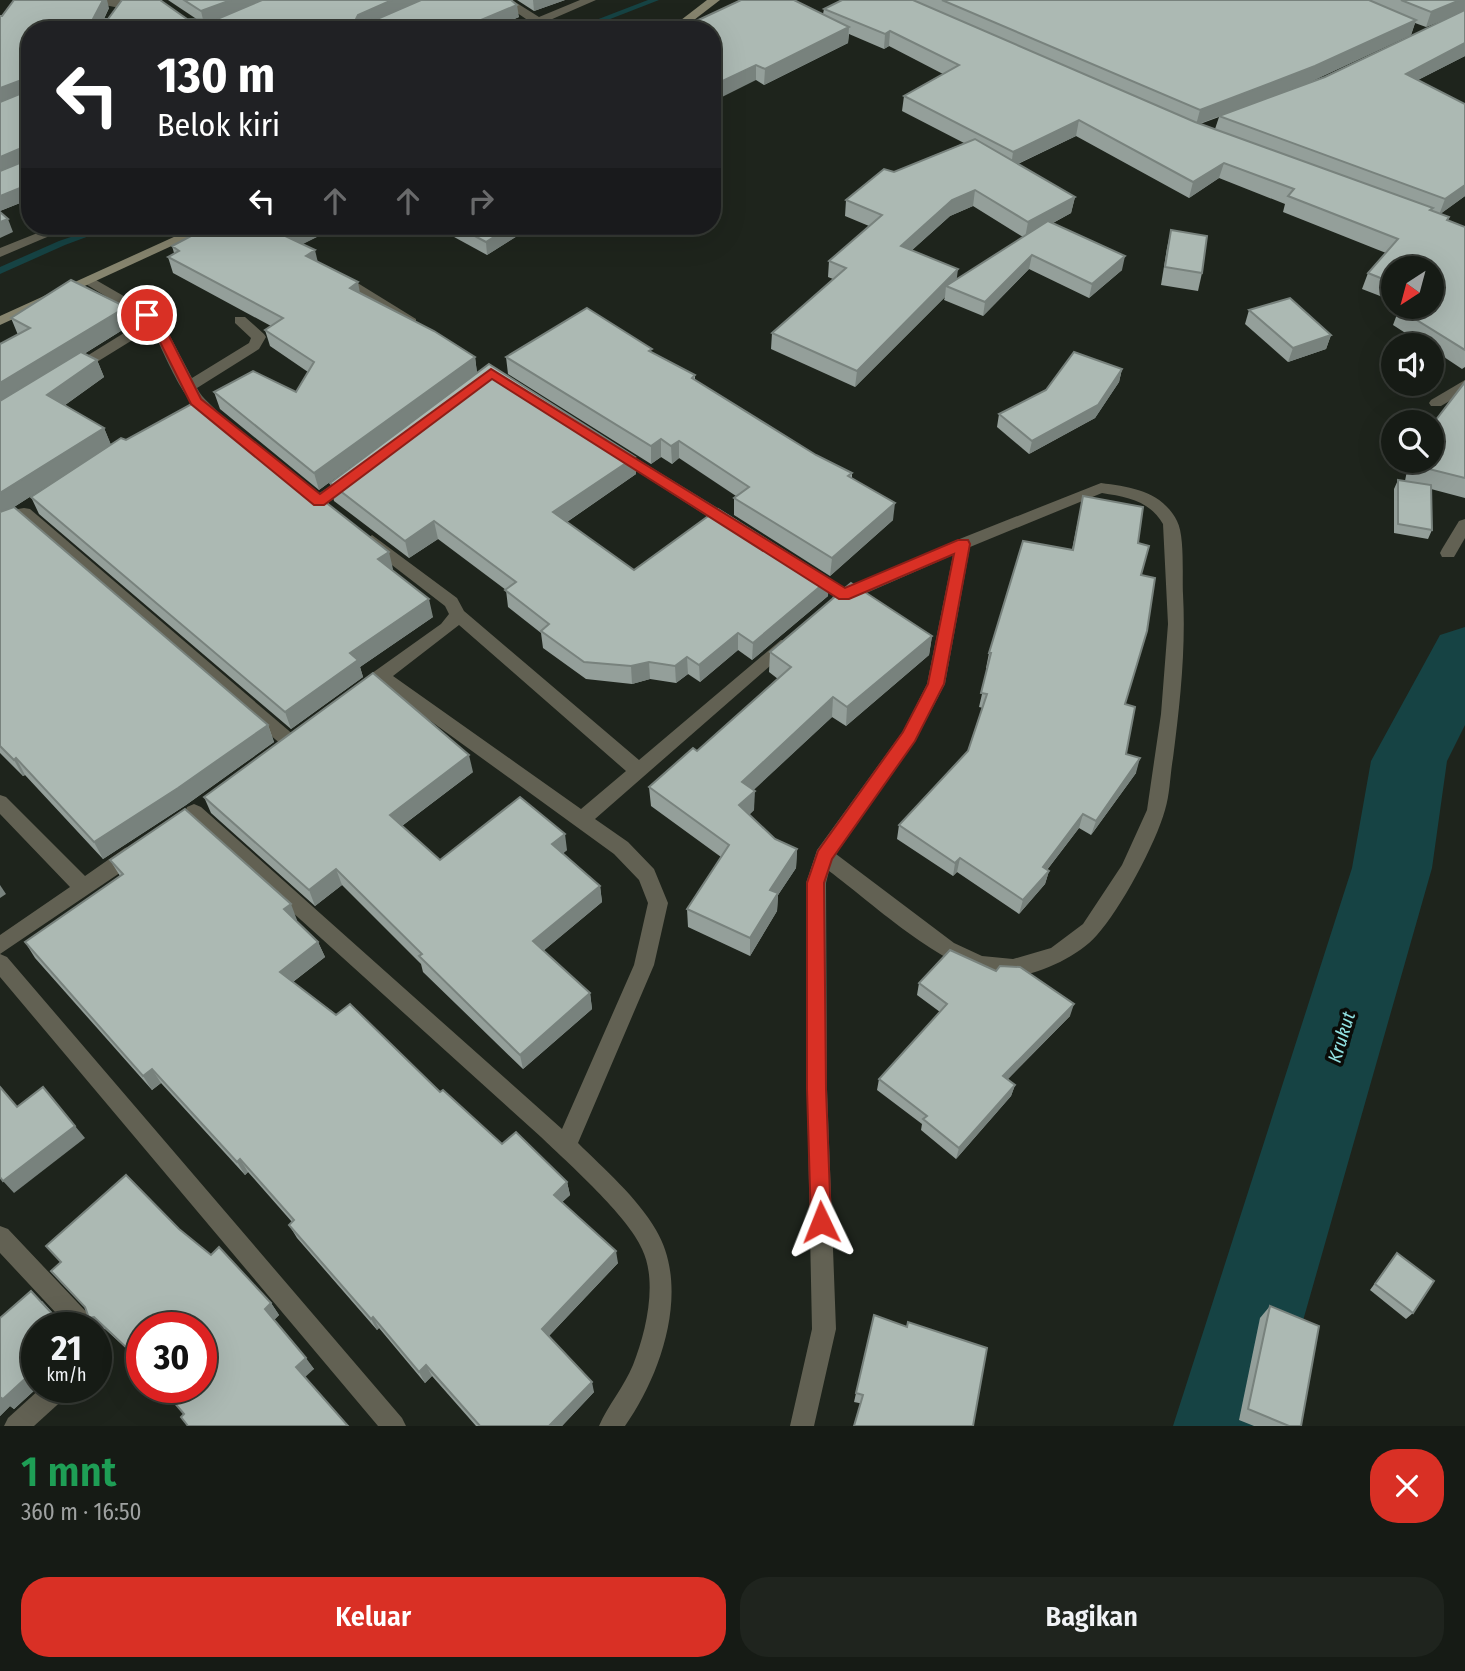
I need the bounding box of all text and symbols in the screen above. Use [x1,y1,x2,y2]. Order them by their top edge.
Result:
text: 130 m [157,46,275,105]
icon: left [42,49,133,140]
text: Belok kiri [157,106,280,144]
icon: left [243,182,281,220]
icon: ahead [316,182,354,220]
icon: ahead [389,182,427,220]
icon: right [462,182,500,220]
north arrow [1381,256,1444,318]
map controls [1381,256,1444,473]
pin [117,285,177,345]
icon: arrive [128,296,166,334]
button: sound [1381,333,1444,396]
button: search [1381,410,1444,473]
water label: Krukut [1323,1008,1360,1065]
position arrow [784,1185,858,1259]
speed limit sign: 30 [126,1312,217,1403]
text: 21 [51,1327,82,1369]
text: km/h [46,1364,87,1386]
text: 1 mnt [21,1447,116,1497]
button: close [1370,1449,1444,1523]
text: 360 m · 16:50 [21,1498,141,1526]
button: Keluar [21,1577,726,1657]
button: Bagikan [740,1577,1444,1657]

